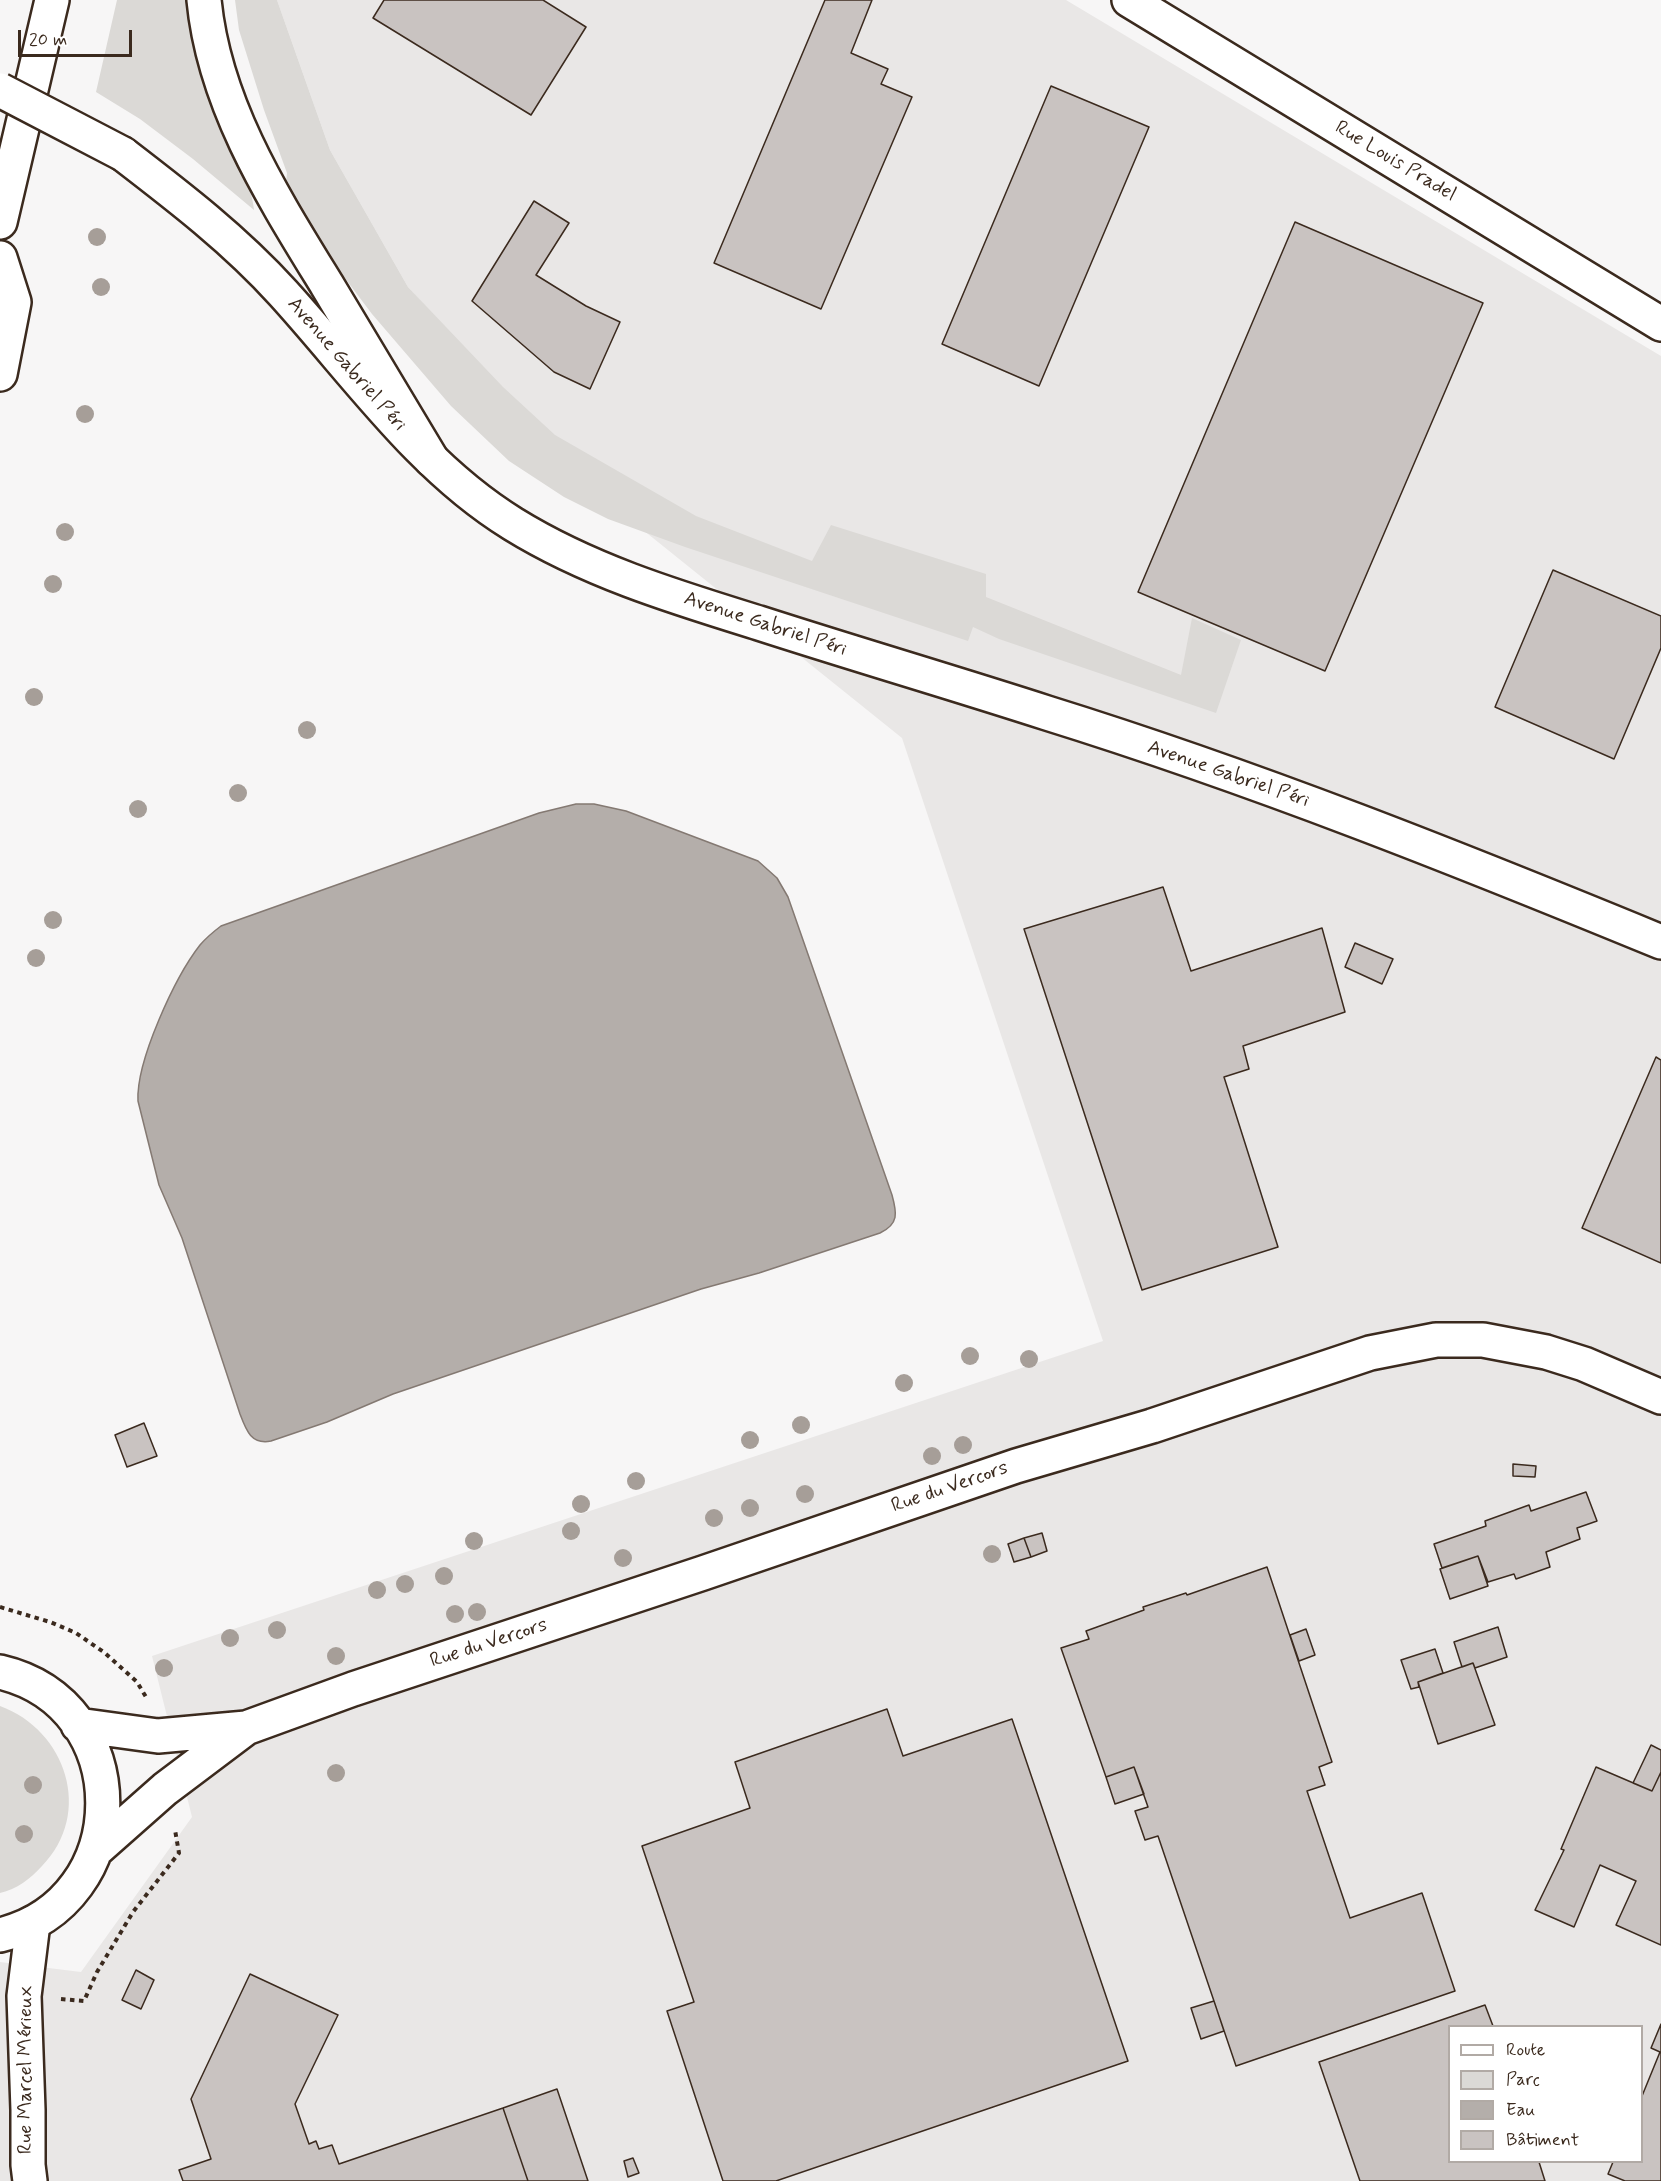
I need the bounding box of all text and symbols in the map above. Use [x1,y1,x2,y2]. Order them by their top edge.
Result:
scale bar [21,18,135,56]
text: 20 m [29,28,67,52]
street label: Rue Louis Pradel [1330,116,1460,208]
street label: Avenue Gabriel Péri [281,293,411,437]
street label: Avenue Gabriel Péri [681,587,849,663]
street label: Avenue Gabriel Péri [1144,736,1312,814]
street label: Rue du Vercors [888,1457,1012,1519]
street label: Rue du Vercors [427,1614,551,1674]
street label: Rue Marcel Mérieux [15,1986,39,2154]
legend [1448,2025,1643,2163]
text: Route [1506,2038,1545,2062]
text: Parc [1506,2068,1540,2092]
text: Eau [1506,2098,1535,2122]
text: Bâtiment [1506,2128,1579,2152]

